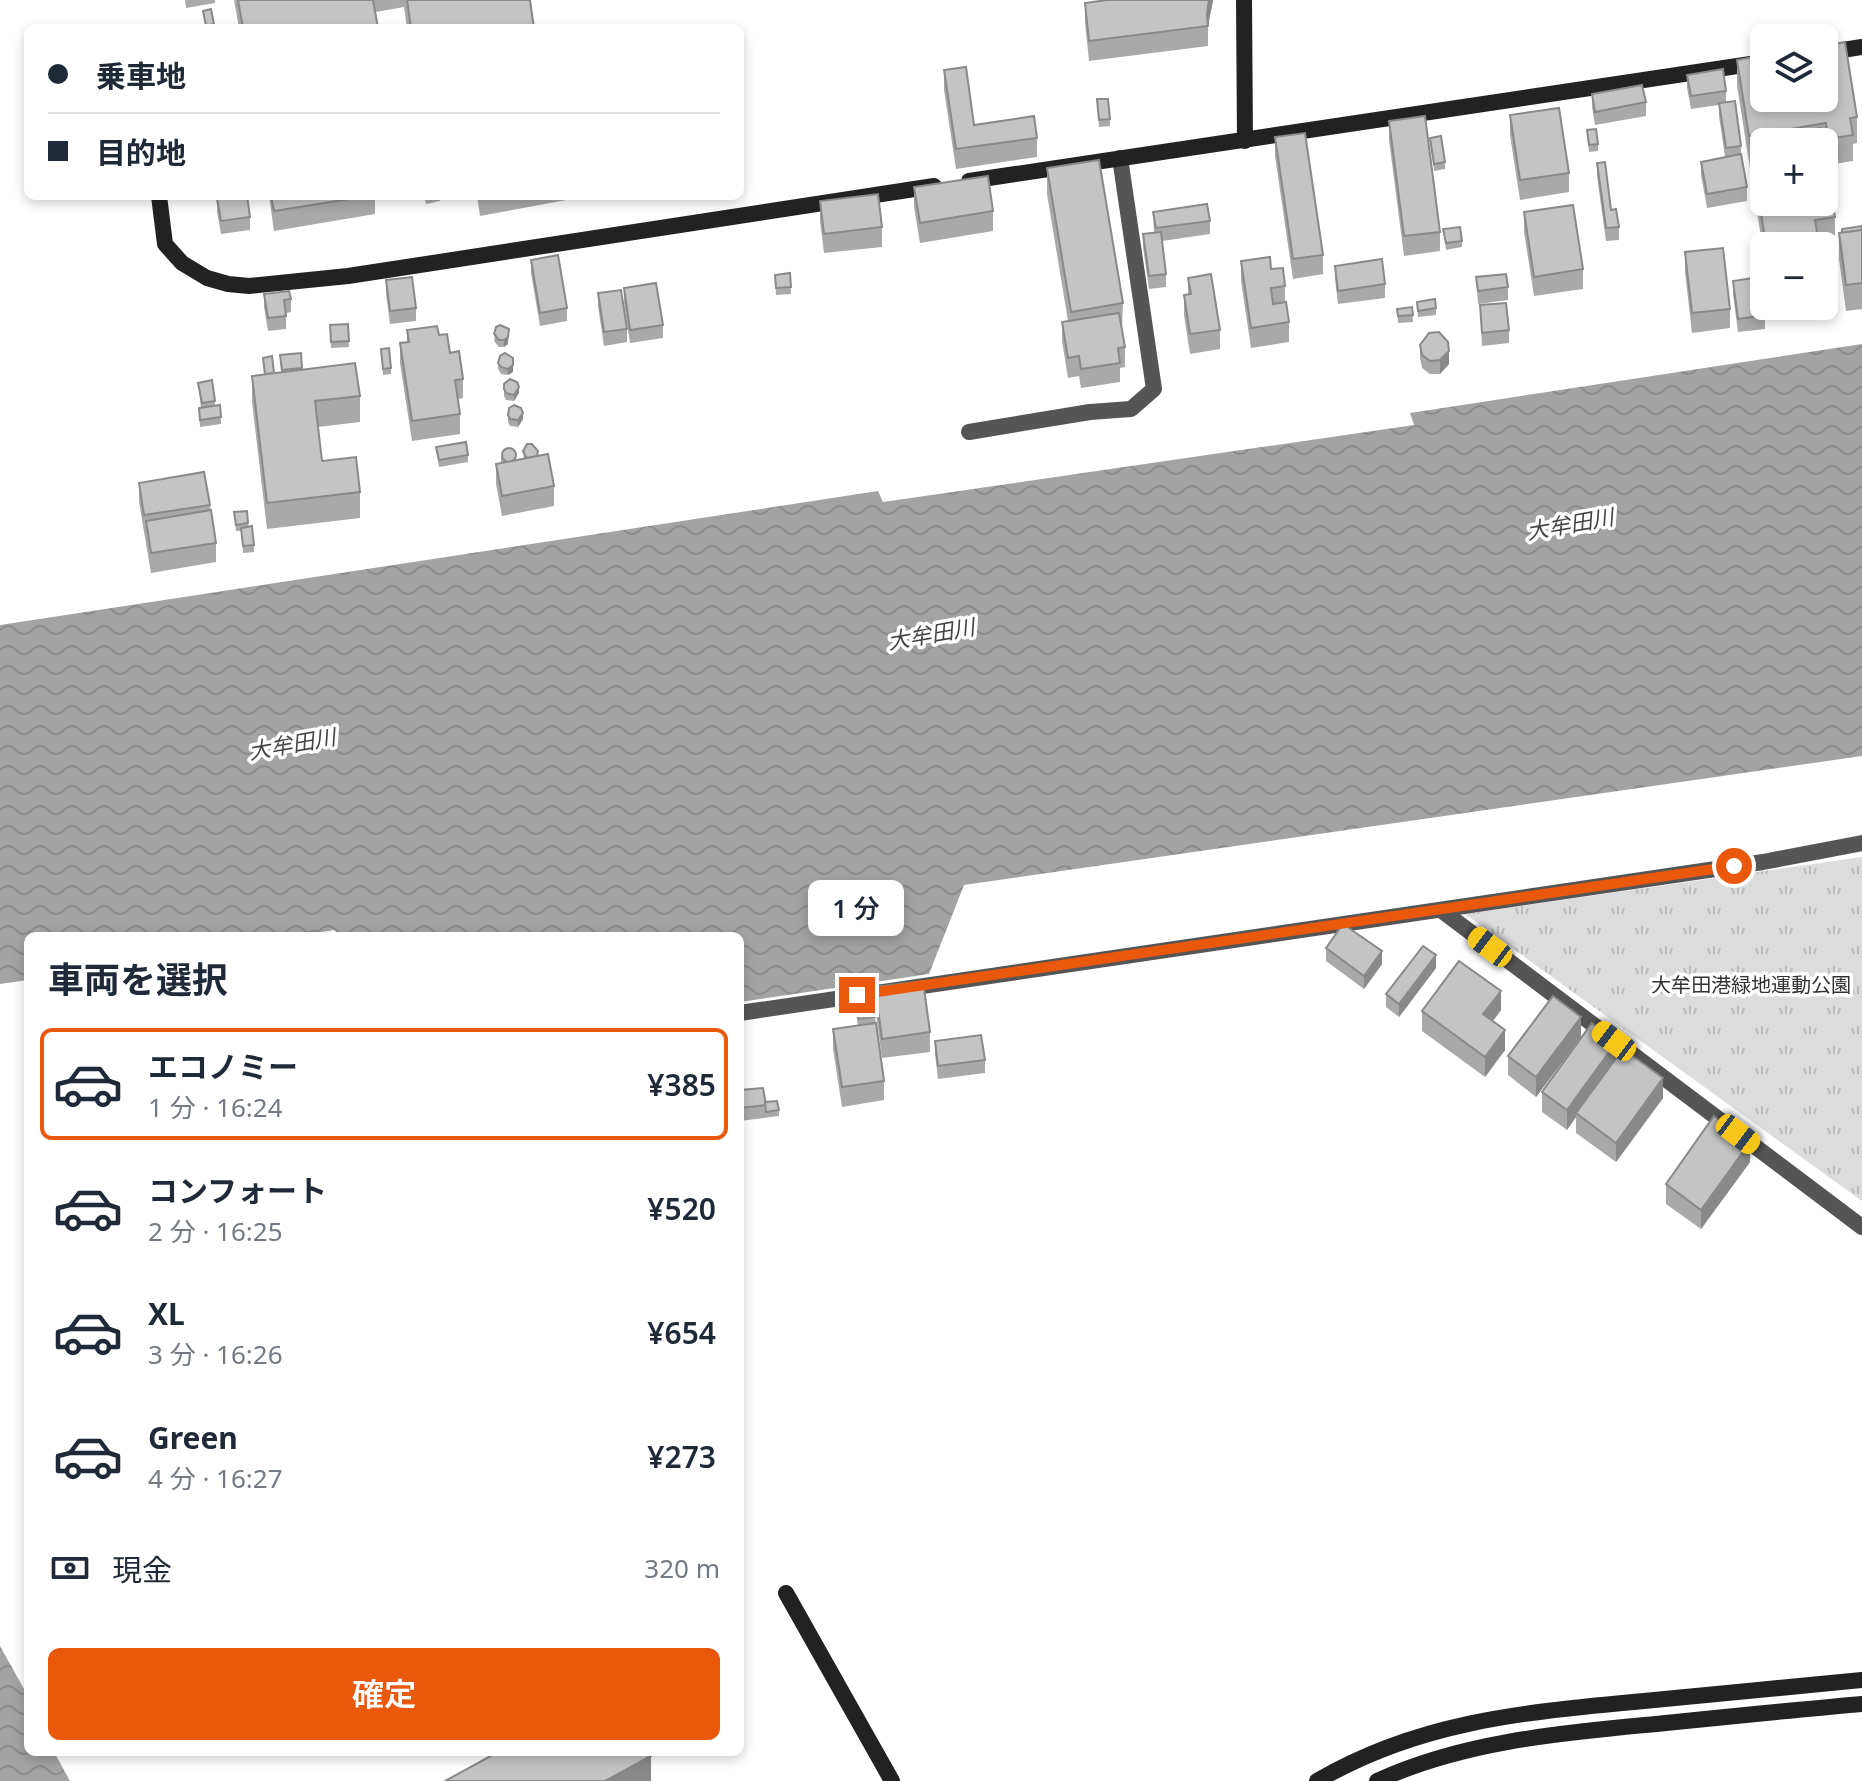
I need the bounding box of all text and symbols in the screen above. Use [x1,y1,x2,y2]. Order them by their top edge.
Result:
map controls [1750,24,1838,320]
button: layers [1750,24,1838,112]
text: 乗車地 [96,55,186,96]
button: + [1750,128,1838,216]
text: 目的地 [96,132,186,173]
button: − [1750,232,1838,320]
water label: 大牟田川 [1524,500,1618,545]
water label: 大牟田川 [885,610,979,655]
water label: 大牟田川 [246,720,340,765]
route start [1716,848,1752,884]
callout: 1 分 [809,879,905,935]
text: 1 分 [832,890,880,926]
car [1464,923,1516,971]
text: 車両を選択 [48,955,228,1004]
park label: 大牟田港緑地運動公園 [1651,971,1851,998]
route end [839,977,875,1013]
car [1588,1017,1640,1065]
text: エコノミー [148,1046,298,1087]
icon: car [52,1048,124,1120]
text: ¥385 [647,1064,716,1105]
text: 1 分 · 16:24 [148,1089,283,1125]
car [1712,1110,1764,1158]
text: コンフォート [148,1170,327,1211]
icon: car [52,1172,124,1244]
text: ¥520 [647,1188,716,1229]
text: 2 分 · 16:25 [148,1213,283,1249]
text: XL [148,1293,185,1334]
icon: car [52,1296,124,1368]
text: ¥654 [647,1312,716,1353]
text: 3 分 · 16:26 [148,1336,283,1372]
text: Green [148,1417,238,1458]
icon: car [52,1420,124,1492]
text: ¥273 [647,1436,716,1477]
text: 4 分 · 16:27 [148,1460,283,1496]
icon: cash [48,1546,92,1590]
text: 現金 [112,1549,172,1590]
text: 320 m [644,1550,720,1586]
button: 確定 [48,1648,720,1740]

